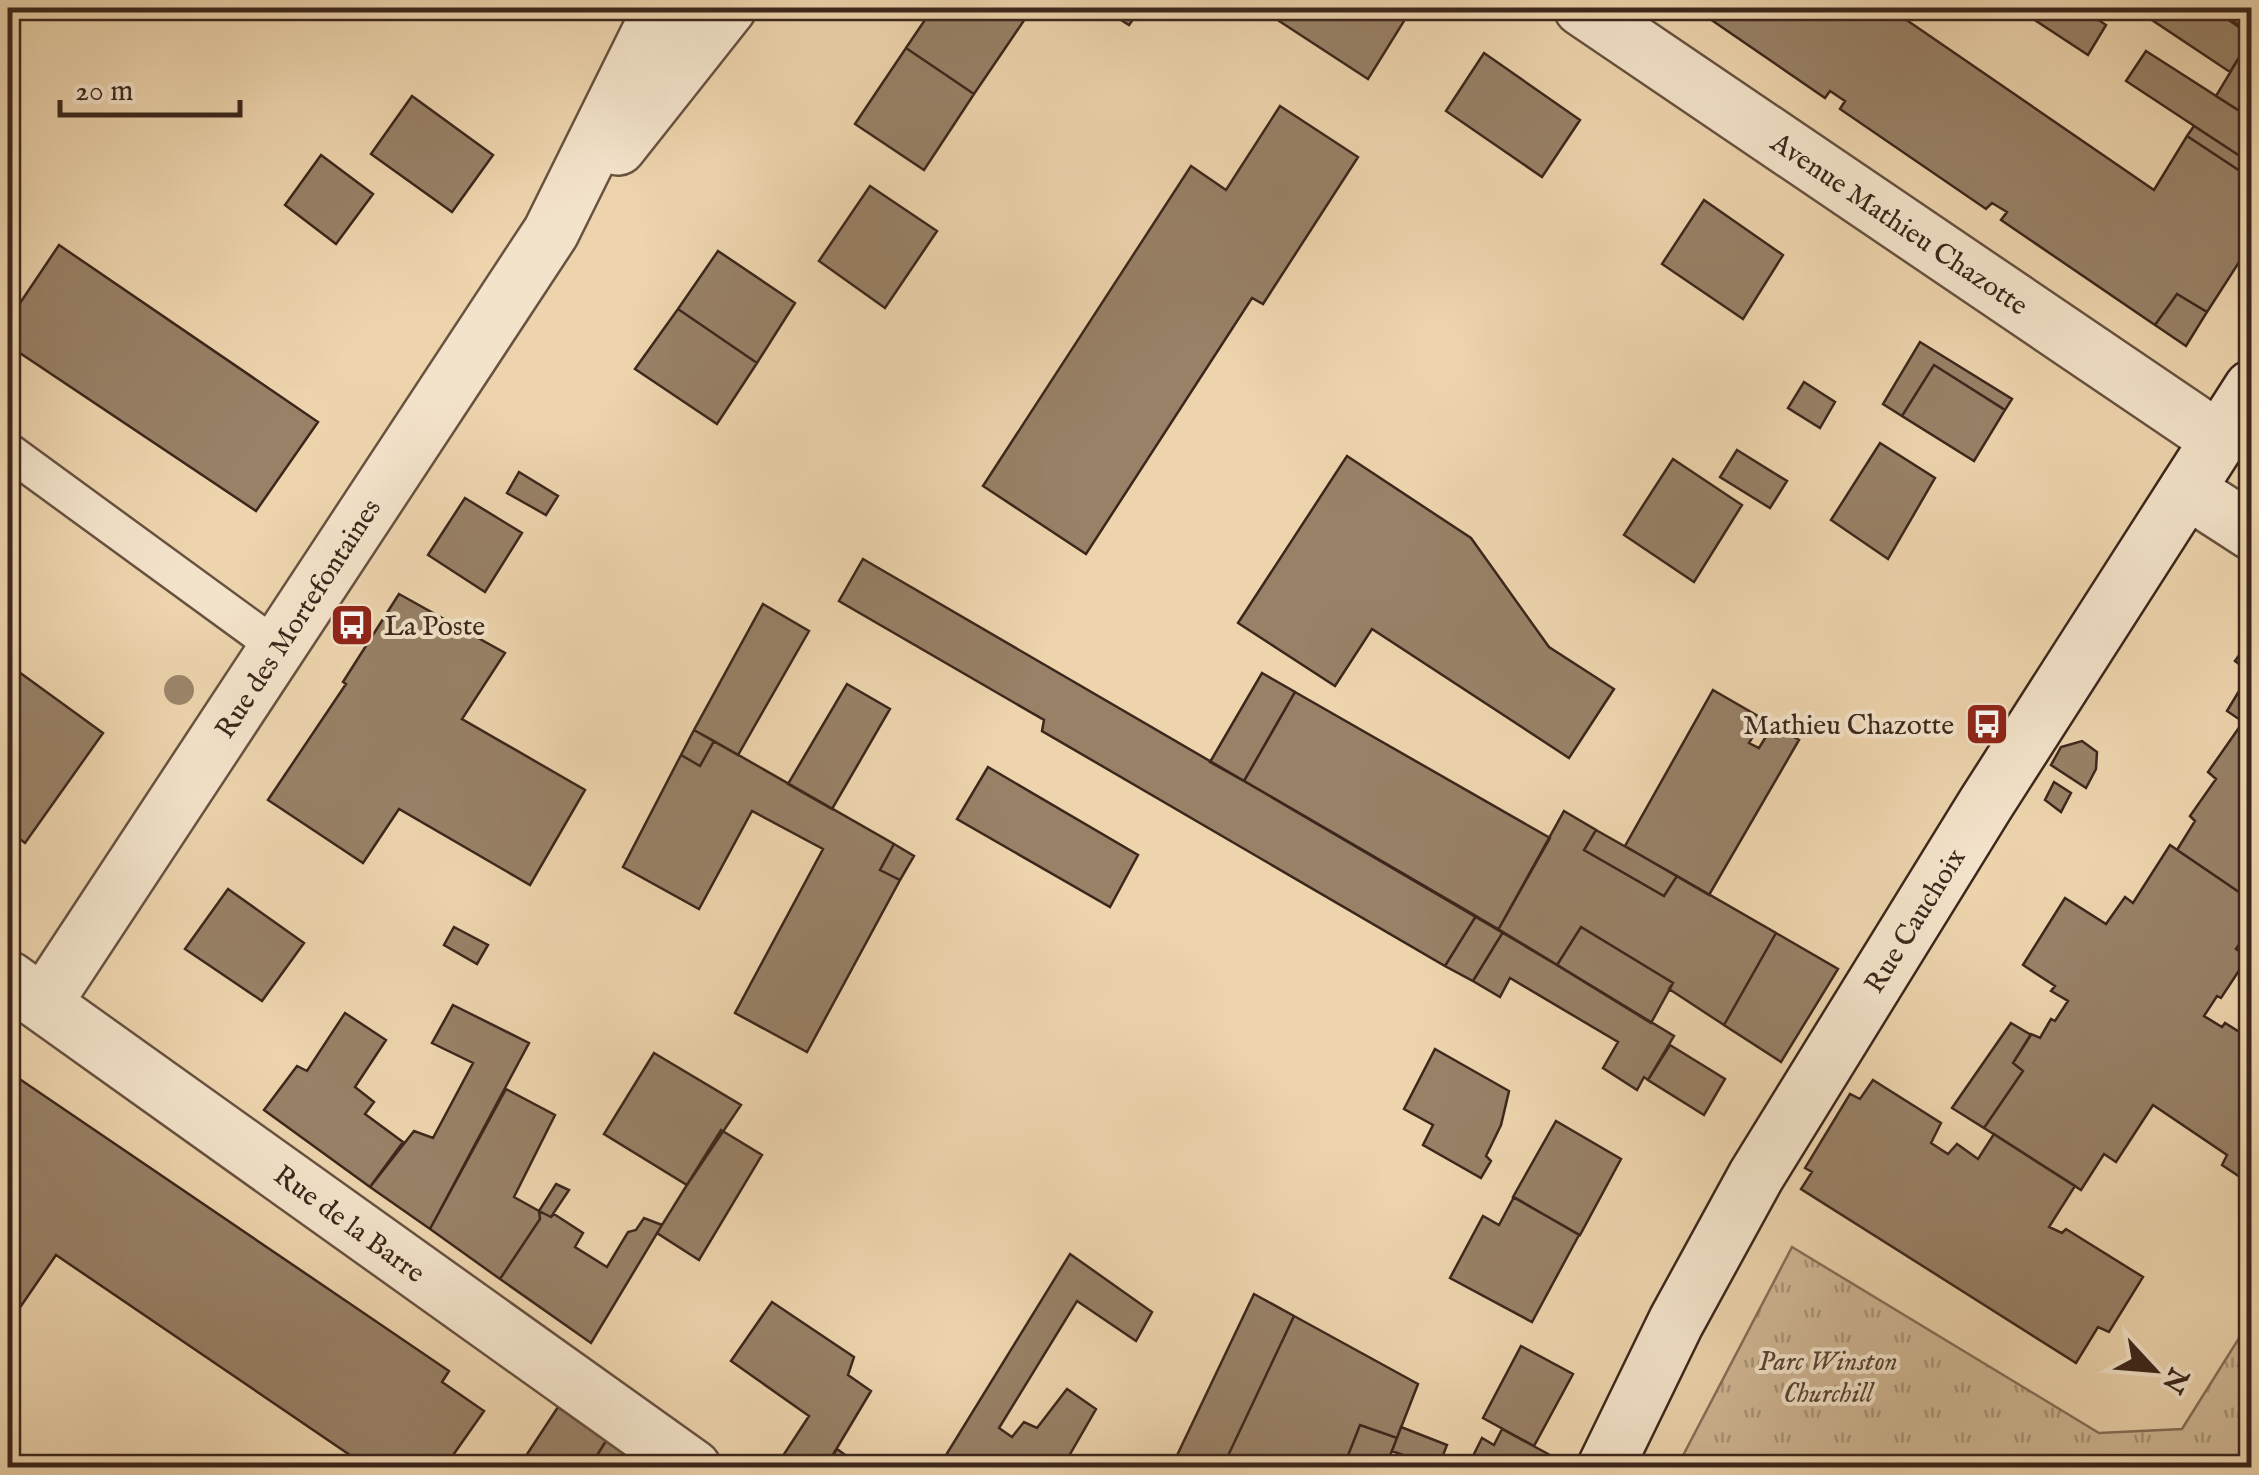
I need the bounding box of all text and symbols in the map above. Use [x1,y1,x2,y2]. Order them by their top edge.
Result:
scale bar [60,55,240,117]
text: 20 m [75,73,134,111]
street label: Avenue Mathieu Chazotte [1763,125,2034,324]
street label: Rue des Mortefontaines [208,493,390,746]
bus stop icon: La Poste [329,602,375,648]
place label: La Poste [384,610,485,645]
bus stop icon: Mathieu Chazotte [1964,701,2010,747]
place label: Mathieu Chazotte [1743,709,1954,744]
street label: Rue Cauchoix [1858,842,1975,1000]
street label: Rue de la Barre [266,1158,431,1292]
north arrow [2104,1320,2204,1420]
park label: Parc Winston Churchill [1758,1345,1898,1412]
text: N [2153,1360,2196,1398]

